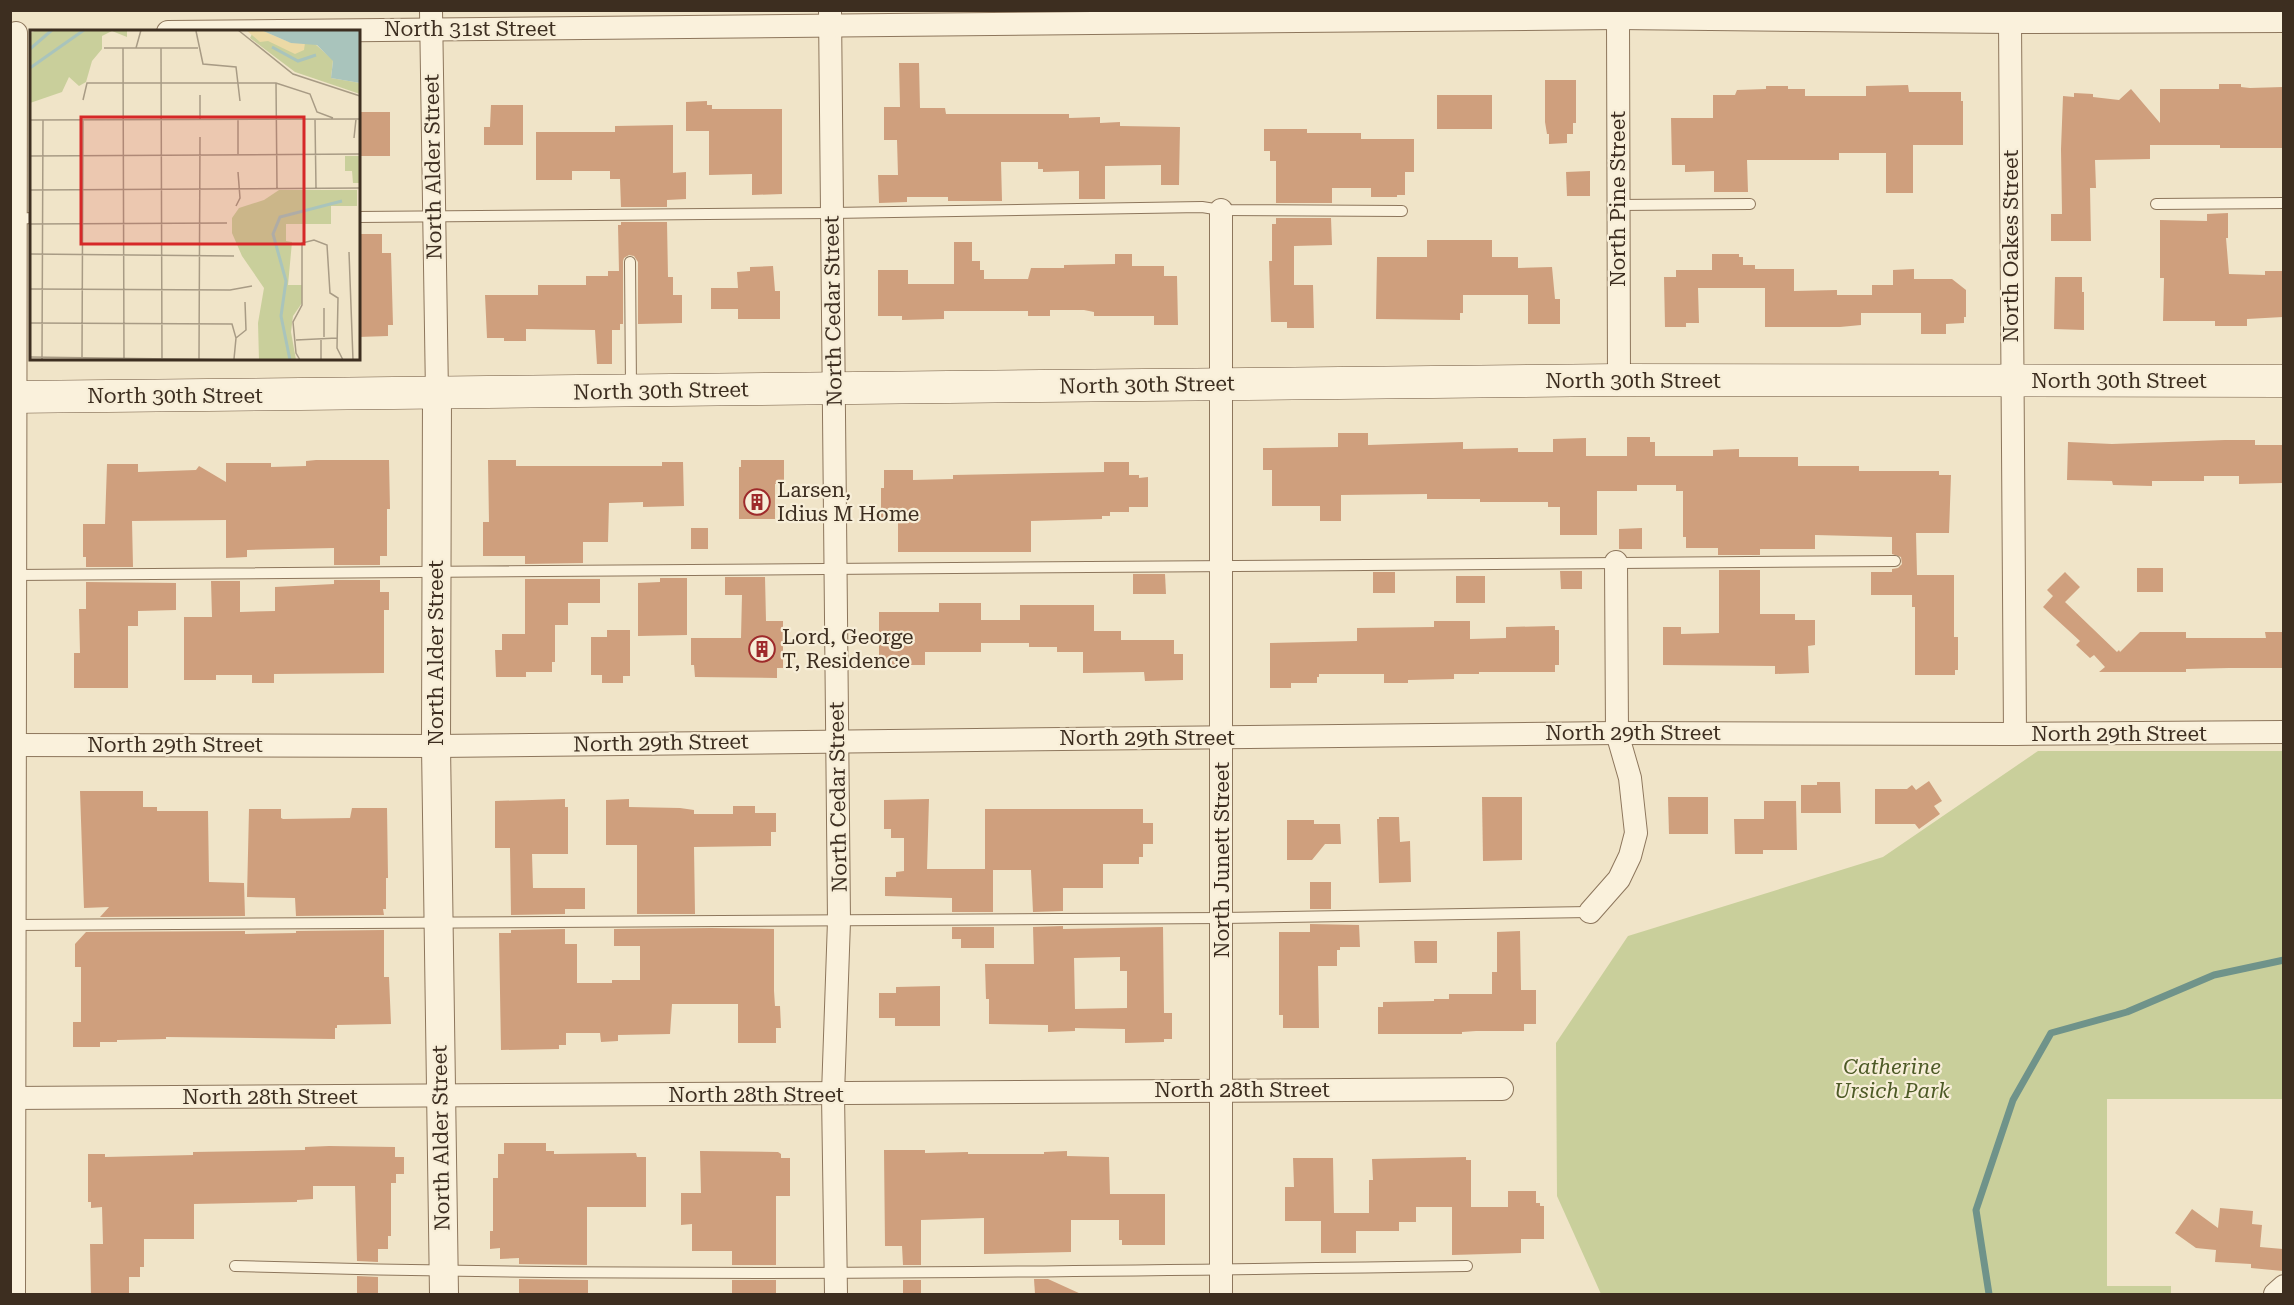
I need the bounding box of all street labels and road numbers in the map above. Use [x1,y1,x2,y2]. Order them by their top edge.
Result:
street label: North 31st Street [384,17,556,41]
street label: North Alder Street [419,74,447,260]
street label: North Pine Street [1606,111,1630,287]
street label: North Oakes Street [1999,149,2023,342]
street label: North Cedar Street [819,215,847,407]
street label: North 30th Street [1545,369,1721,393]
street label: North 30th Street [2031,369,2207,393]
street label: North 30th Street [1059,371,1235,399]
street label: North 30th Street [573,377,749,405]
street label: North 30th Street [87,384,263,408]
street label: North Alder Street [424,560,448,746]
street label: North Cedar Street [824,701,852,893]
street label: North 29th Street [1545,721,1721,745]
street label: North 29th Street [2031,722,2207,746]
street label: North 29th Street [1059,726,1235,750]
street label: North 29th Street [573,729,749,757]
street label: North 29th Street [87,733,263,757]
street label: North Junett Street [1210,762,1234,958]
street label: North Alder Street [427,1045,455,1231]
street label: North 28th Street [1154,1078,1330,1102]
street label: North 28th Street [668,1083,844,1107]
street label: North 28th Street [182,1085,358,1109]

